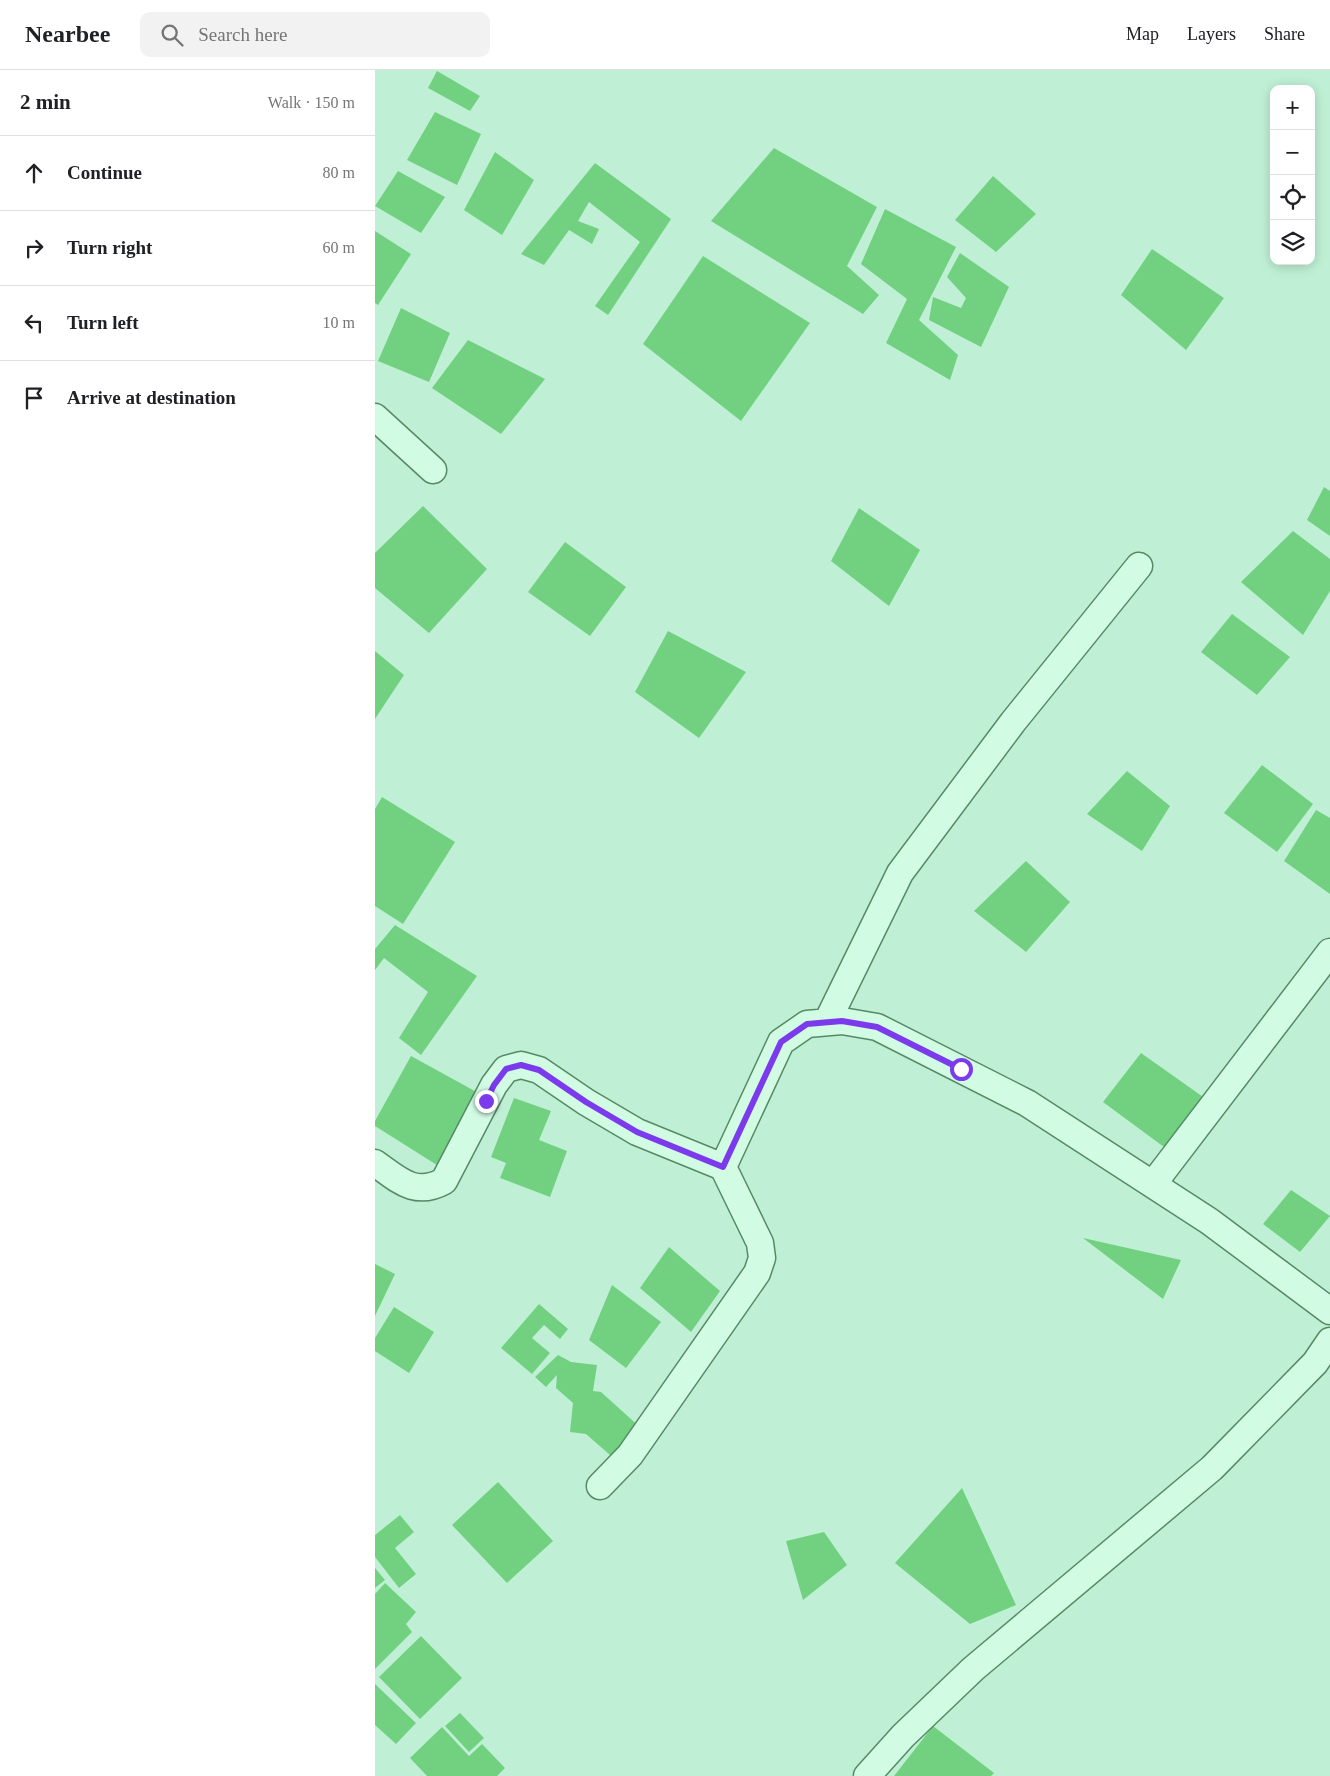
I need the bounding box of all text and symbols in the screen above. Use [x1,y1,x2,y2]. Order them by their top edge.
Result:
search box [140,12,490,57]
text: Nearbee [25,21,110,47]
icon: search [158,21,186,49]
text: Search here [198,24,287,45]
text: Map [1126,24,1159,44]
text: Layers [1187,24,1236,44]
text: Share [1264,24,1305,44]
map controls [1270,85,1315,265]
button: + [1270,85,1315,130]
text: 2 min [20,90,71,114]
text: Walk · 150 m [268,94,355,111]
button: − [1270,130,1315,175]
icon: ahead [20,159,48,187]
text: Continue [67,162,142,183]
text: 80 m [323,164,355,181]
button: locate [1270,175,1315,220]
button: layers [1270,220,1315,265]
icon: right [20,234,48,262]
text: Turn right [67,237,152,258]
text: 60 m [323,239,355,256]
icon: left [20,309,48,337]
text: Turn left [67,312,139,333]
text: 10 m [323,314,355,331]
icon: arrive [20,384,48,412]
text: Arrive at destination [67,387,236,408]
route start [950,1058,973,1081]
route end [475,1090,498,1113]

